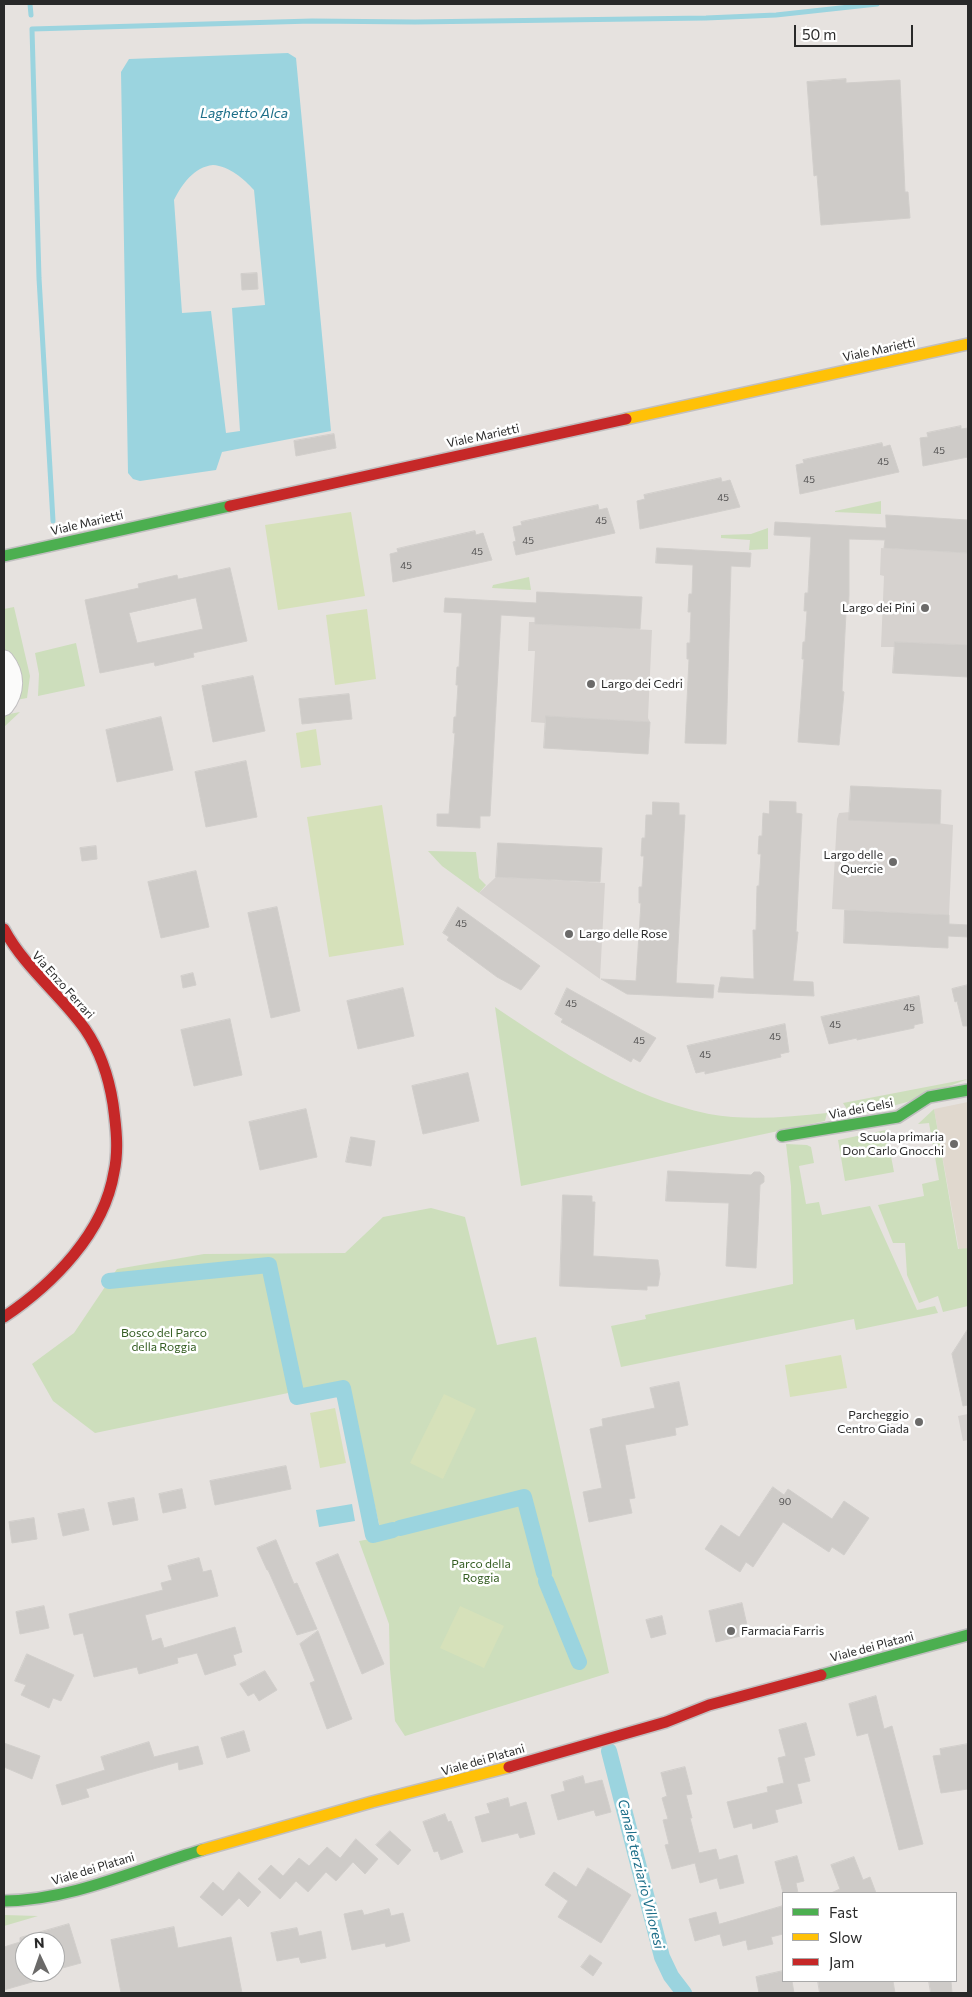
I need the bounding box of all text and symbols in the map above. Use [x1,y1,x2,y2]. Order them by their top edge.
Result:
scale bar [797,15,916,47]
text: 50 m [802,25,836,43]
water label: Laghetto Alca [200,105,288,121]
street label: Viale Marietti [841,335,917,365]
street label: Viale Marietti [445,421,521,451]
house number: 45 [933,445,945,457]
house number: 45 [877,456,889,468]
house number: 45 [803,474,815,486]
house number: 45 [717,492,729,504]
street label: Viale Marietti [49,508,125,538]
house number: 45 [595,515,607,527]
house number: 45 [522,535,534,547]
house number: 45 [471,546,483,558]
house number: 45 [400,560,412,572]
place label: Largo dei Pini [842,601,915,615]
marker: Largo dei Pini [919,602,931,614]
place label: Largo dei Cedri [601,677,683,691]
marker: Largo dei Cedri [585,678,597,690]
place label: Largo delle Quercie [824,848,883,876]
marker: Largo delle Quercie [887,856,899,868]
house number: 45 [455,918,467,930]
place label: Largo delle Rose [579,927,667,941]
marker: Largo delle Rose [563,928,575,940]
street label: Via Enzo Ferrari [29,948,97,1022]
house number: 45 [565,998,577,1010]
house number: 45 [903,1002,915,1014]
house number: 45 [829,1019,841,1031]
house number: 45 [769,1031,781,1043]
house number: 45 [633,1035,645,1047]
house number: 45 [699,1049,711,1061]
street label: Via dei Gelsi [828,1096,894,1122]
place label: Scuola primaria Don Carlo Gnocchi [842,1130,944,1158]
marker: Scuola primaria Don Carlo Gnocchi [948,1138,960,1150]
park label: Bosco del Parco della Roggia [121,1326,207,1354]
place label: Parcheggio Centro Giada [837,1408,909,1436]
marker: Parcheggio Centro Giada [913,1416,925,1428]
house number: 90 [779,1496,791,1508]
park label: Parco della Roggia [451,1557,511,1585]
place label: Farmacia Farris [741,1624,824,1638]
marker: Farmacia Farris [725,1625,737,1637]
street label: Viale dei Platani [829,1629,915,1665]
street label: Viale dei Platani [440,1741,526,1779]
water label: Canale terziario Villoresi [614,1797,668,1951]
street label: Viale dei Platani [50,1850,136,1888]
legend [782,1892,957,1982]
text: Fast [829,1903,858,1921]
text: Slow [829,1928,862,1946]
north arrow [15,1932,65,1982]
text: N [34,1934,45,1951]
text: Jam [829,1953,854,1971]

